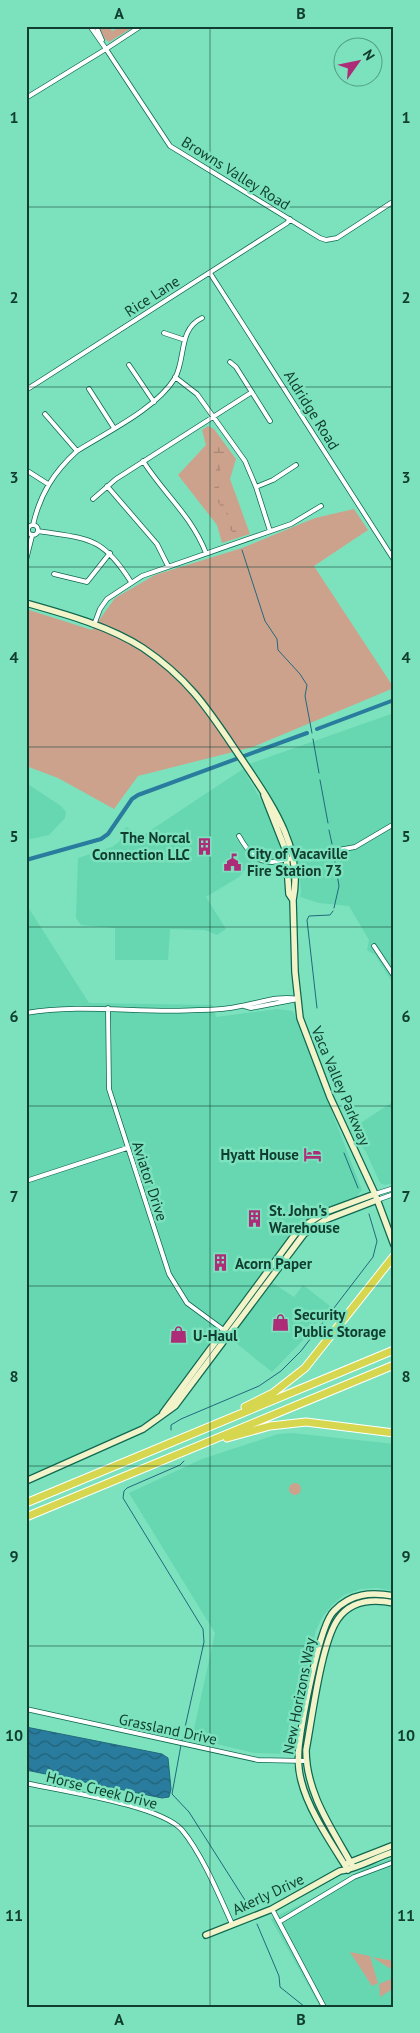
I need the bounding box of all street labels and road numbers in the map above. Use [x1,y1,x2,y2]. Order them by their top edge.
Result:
street label: Browns Valley Road [178,132,294,214]
street label: Rice Lane [121,271,183,321]
street label: Aldridge Road [280,367,344,453]
street label: Vaca Valley Parkway [307,1023,375,1149]
street label: Aviator Drive [128,1139,172,1223]
street label: New Horizons Way [278,1636,320,1756]
street label: Grassland Drive [117,1709,219,1749]
street label: Horse Creek Drive [44,1767,160,1813]
street label: Akerly Drive [229,1869,307,1919]

